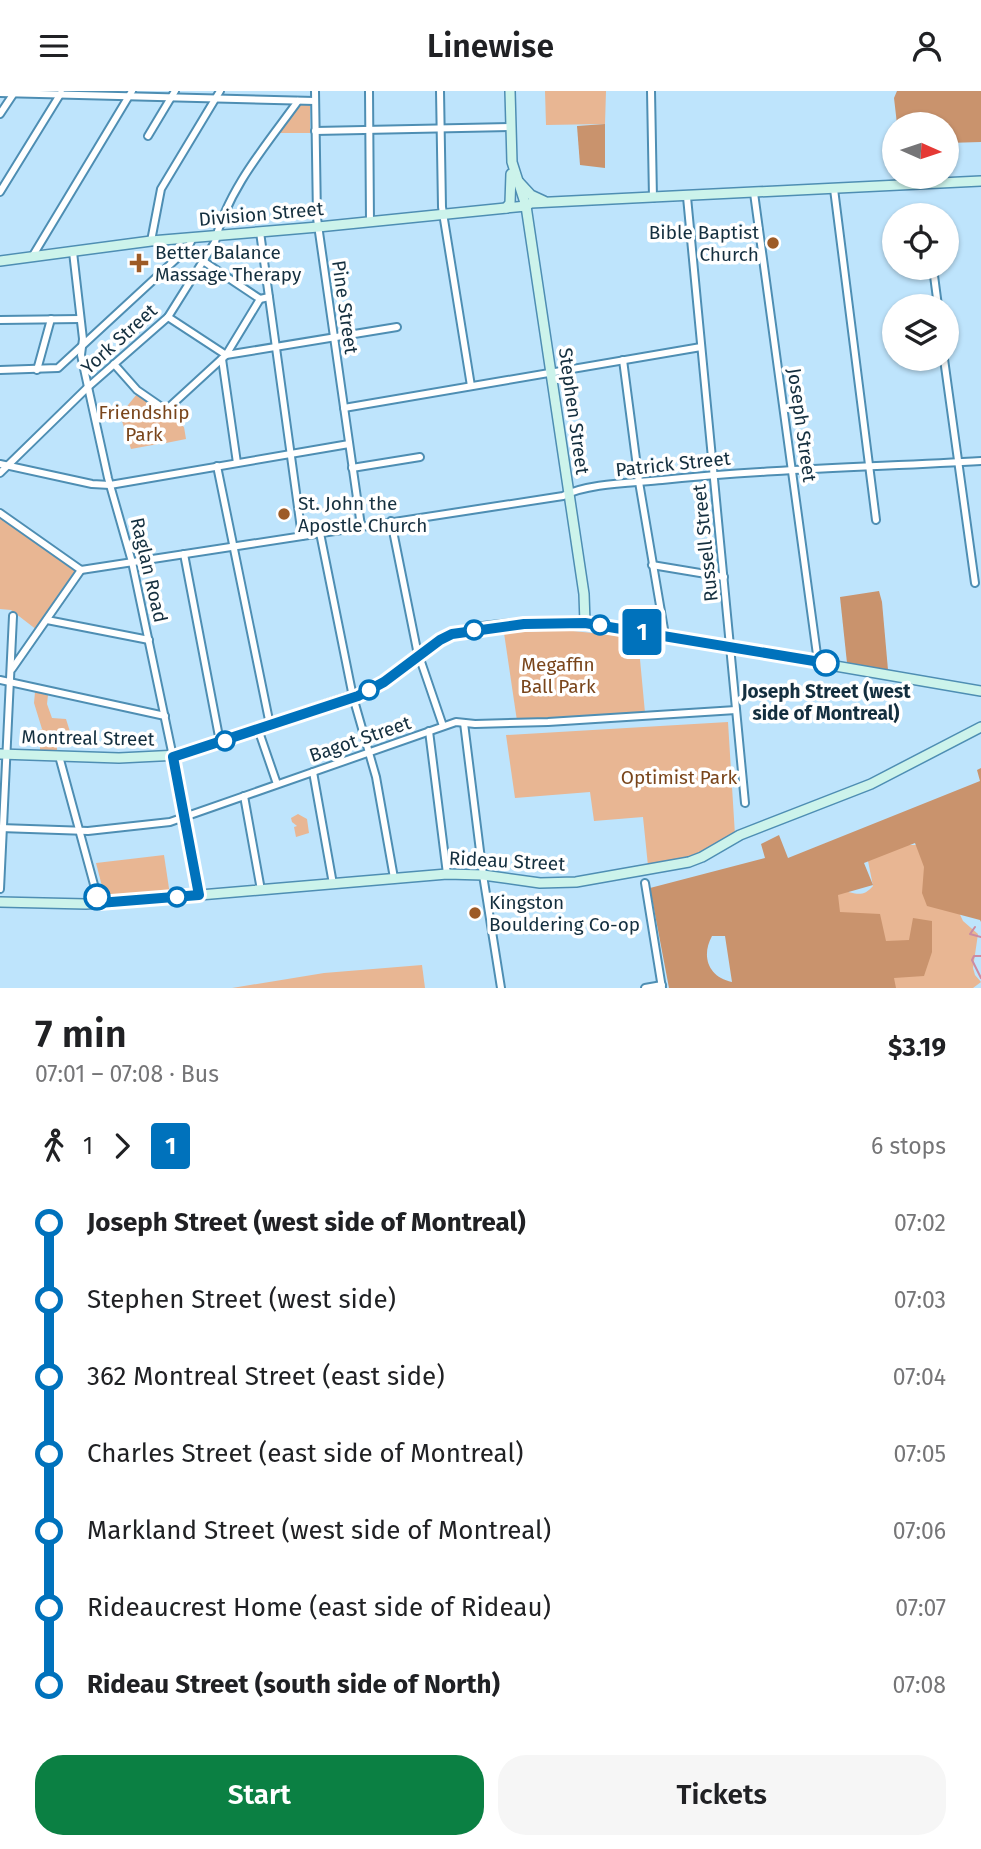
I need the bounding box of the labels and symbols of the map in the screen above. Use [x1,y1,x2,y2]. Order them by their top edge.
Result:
north arrow [882,112,959,189]
street label: Division Street [198,197,325,231]
place label: Bible Baptist Church [649,221,759,266]
marker: Bible Baptist Church [765,235,781,251]
place label: Better Balance Massage Therapy [155,241,302,286]
marker: Better Balance Massage Therapy [129,253,149,273]
street label: Pine Street [327,259,363,356]
street label: York Street [76,299,162,379]
street label: Stephen Street [554,346,594,476]
street label: Joseph Street [783,366,821,484]
park label: Friendship Park [99,401,189,446]
street label: Patrick Street [614,447,732,481]
street label: Russell Street [687,483,723,603]
place label: St. John the Apostle Church [298,492,427,537]
marker: St. John the Apostle Church [276,506,292,522]
street label: Raglan Road [126,515,172,625]
line badge: 1 [619,609,665,655]
unlabelled marker [590,615,610,635]
unlabelled marker [464,620,484,640]
marker: Joseph Street (west side of Montreal) [813,650,839,676]
park label: Megaffin Ball Park [520,653,596,698]
unlabelled marker [359,680,379,700]
place label: Joseph Street (west side of Montreal) [740,680,911,725]
street label: Bagot Street [306,711,414,767]
street label: Montreal Street [21,725,155,751]
unlabelled marker [215,731,235,751]
park label: Optimist Park [621,766,737,789]
street label: Rideau Street [448,846,566,876]
unlabelled marker [84,884,110,910]
unlabelled marker [167,887,187,907]
place label: Kingston Bouldering Co-op [489,891,640,936]
marker: Kingston Bouldering Co-op [467,905,483,921]

